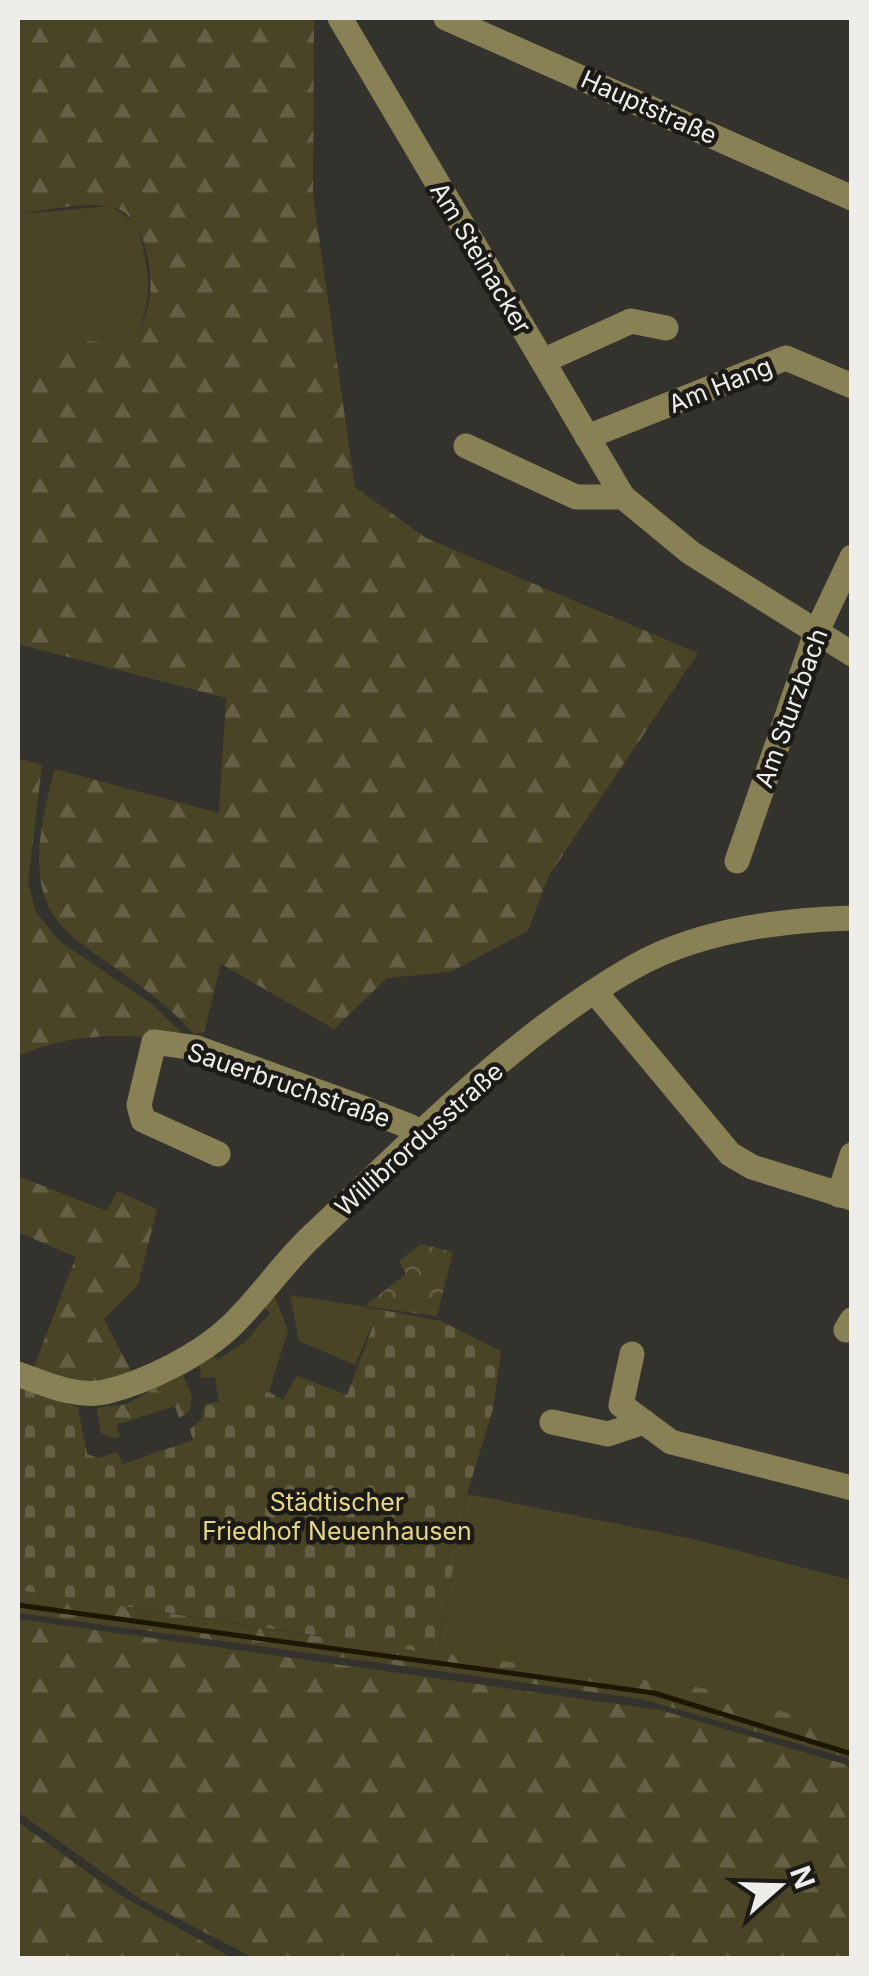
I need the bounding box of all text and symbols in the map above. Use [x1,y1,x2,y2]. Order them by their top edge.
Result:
street label: Hauptstraße [576,64,722,150]
street label: Am Steinacker [424,177,538,339]
street label: Am Hang [664,351,776,419]
street label: Am Sturzbach [748,624,834,792]
street label: Sauerbruchstraße [184,1036,394,1134]
street label: Willibrordusstraße [329,1056,509,1222]
park label: Städtischer Friedhof Neuenhausen [202,1487,472,1546]
north arrow [729,1836,829,1936]
text: N [783,1862,822,1893]

